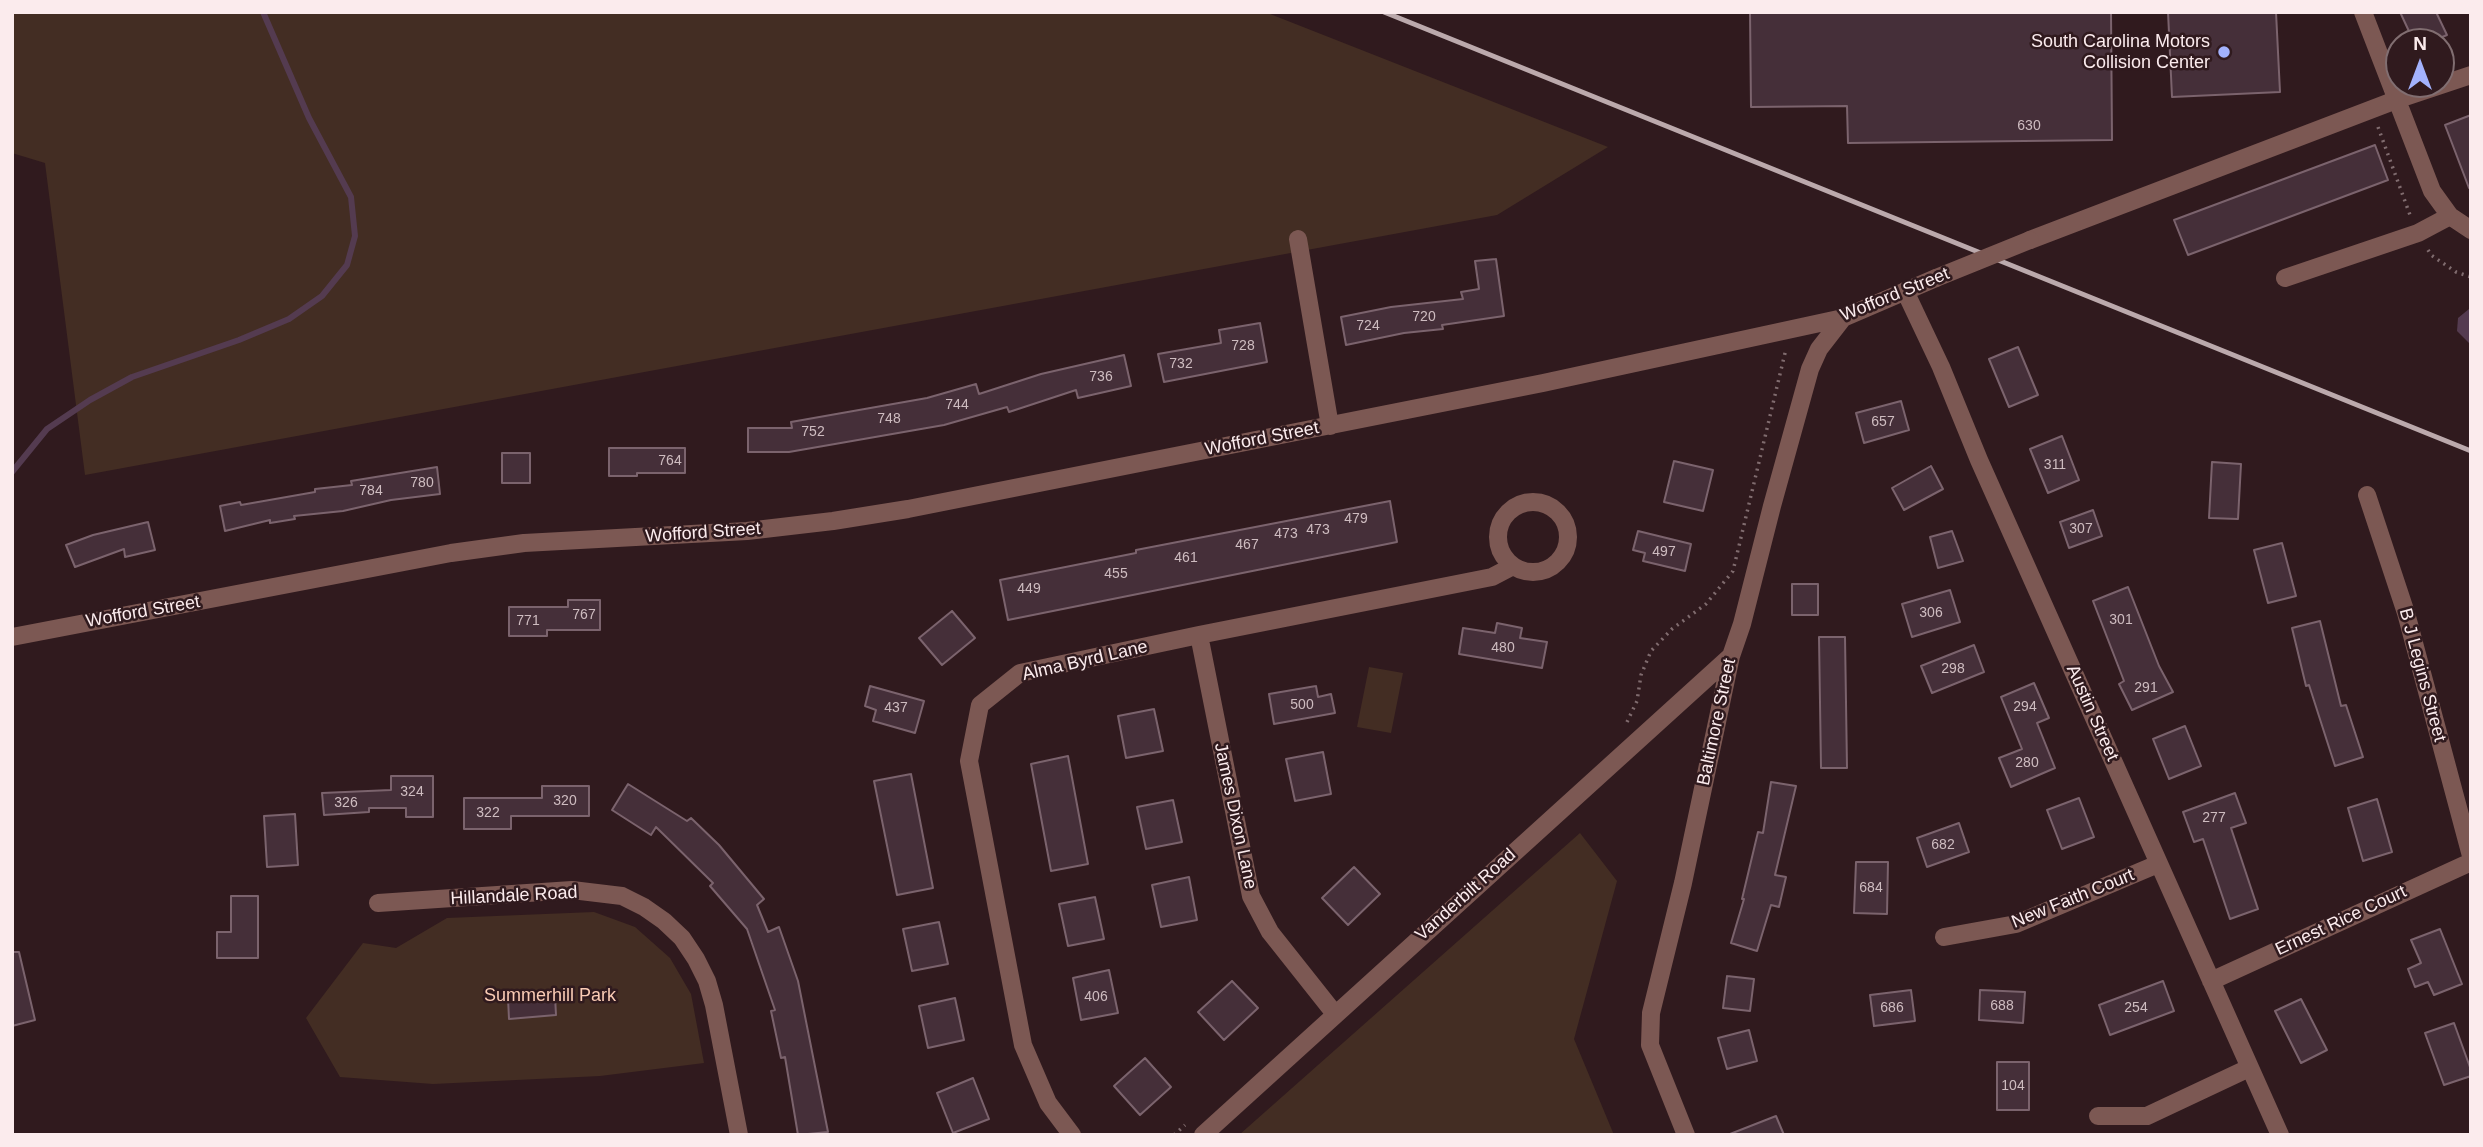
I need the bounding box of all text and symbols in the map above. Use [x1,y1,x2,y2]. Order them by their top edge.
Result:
north arrow [2385,28,2455,98]
place label: South Carolina Motors Collision Center [2031,31,2210,74]
text: N [2413,33,2427,54]
marker: South Carolina Motors Collision Center [2216,44,2232,60]
house number: 630 [2017,118,2041,134]
street label: Wofford Street [1837,263,1953,327]
house number: 720 [1412,309,1436,325]
house number: 724 [1356,318,1380,334]
house number: 728 [1231,338,1255,354]
house number: 732 [1169,356,1193,372]
house number: 736 [1089,369,1113,385]
house number: 744 [945,397,969,413]
house number: 748 [877,411,901,427]
house number: 657 [1871,414,1895,430]
street label: Wofford Street [1203,417,1321,461]
house number: 752 [801,424,825,440]
house number: 764 [658,453,682,469]
house number: 311 [2044,457,2066,473]
house number: 780 [410,475,434,491]
house number: 784 [359,483,383,499]
house number: 479 [1344,511,1368,527]
street label: Wofford Street [645,518,761,548]
house number: 307 [2069,521,2093,537]
house number: 473 [1306,522,1330,538]
house number: 473 [1274,526,1298,542]
house number: 467 [1235,537,1259,553]
house number: 497 [1652,544,1676,560]
house number: 461 [1174,550,1198,566]
house number: 455 [1104,566,1128,582]
house number: 449 [1017,581,1041,597]
street label: Wofford Street [84,591,202,633]
house number: 306 [1919,605,1943,621]
street label: B J Legins Street [2394,606,2450,744]
house number: 767 [572,607,596,623]
house number: 301 [2109,612,2133,628]
house number: 771 [516,613,540,629]
street label: Alma Byrd Lane [1020,636,1150,686]
house number: 480 [1491,640,1515,656]
street label: Baltimore Street [1693,657,1741,787]
house number: 298 [1941,661,1965,677]
street label: Austin Street [2061,662,2123,764]
house number: 291 [2134,680,2158,696]
house number: 500 [1290,697,1314,713]
house number: 294 [2013,699,2037,715]
house number: 437 [884,700,908,716]
street label: James Dixon Lane [1209,741,1261,891]
house number: 280 [2015,755,2039,771]
house number: 324 [400,784,424,800]
house number: 320 [553,793,577,809]
house number: 326 [334,795,358,811]
house number: 322 [476,805,500,821]
house number: 277 [2202,810,2226,826]
house number: 682 [1931,837,1955,853]
street label: Vanderbilt Road [1411,844,1521,946]
street label: New Faith Court [2009,865,2137,933]
house number: 684 [1859,880,1883,896]
street label: Ernest Rice Court [2272,881,2410,961]
street label: Hillandale Road [450,882,578,910]
park label: Summerhill Park [484,985,616,1007]
house number: 406 [1084,989,1108,1005]
house number: 688 [1990,998,2014,1014]
house number: 686 [1880,1000,1904,1016]
house number: 254 [2124,1000,2148,1016]
house number: 104 [2001,1078,2025,1094]

